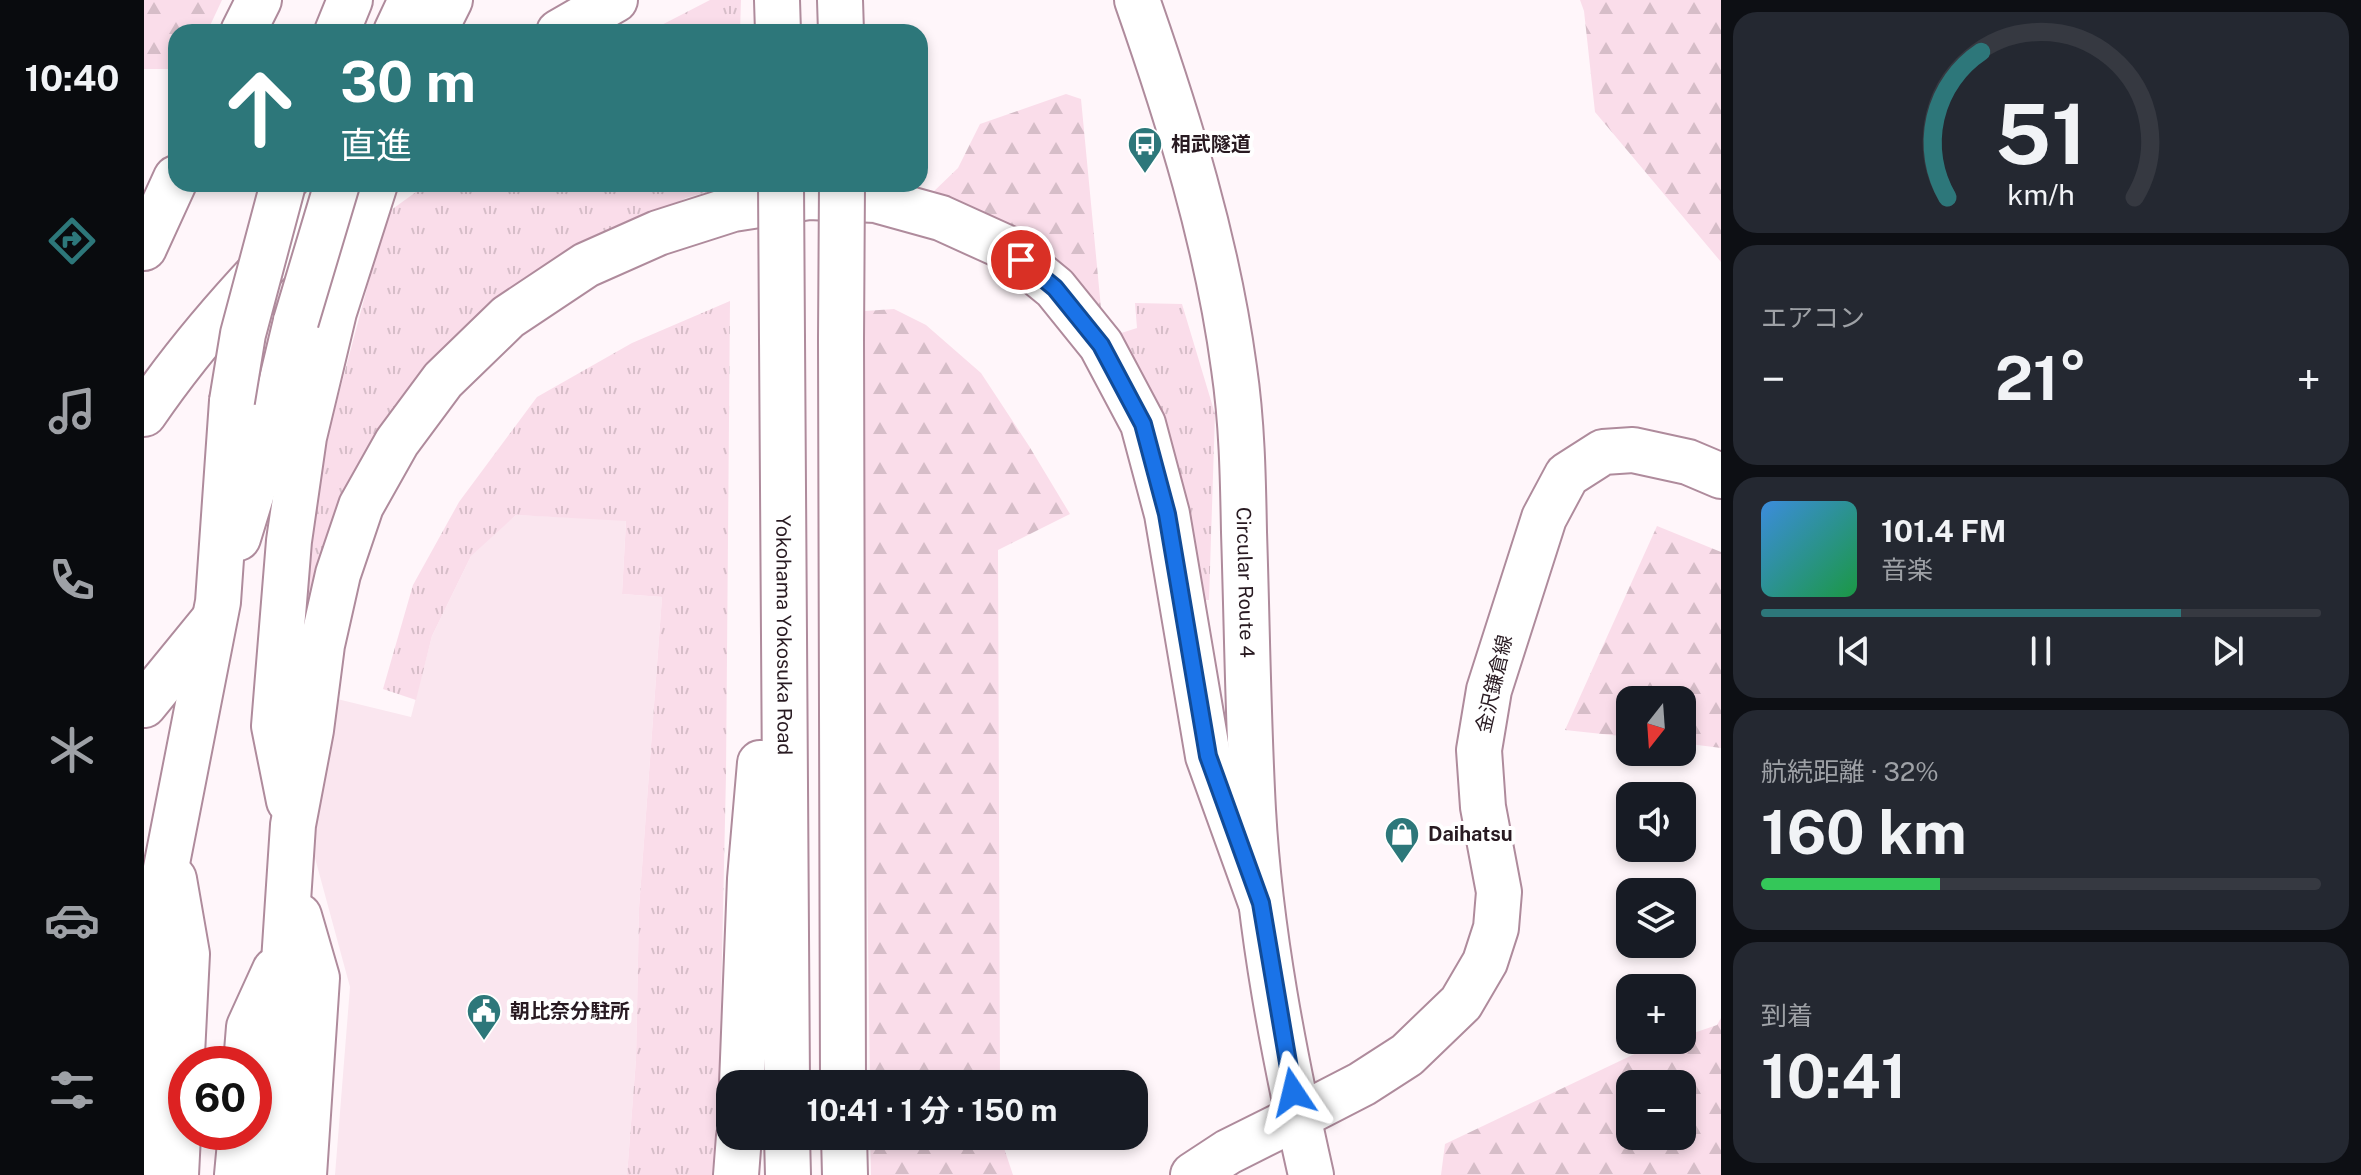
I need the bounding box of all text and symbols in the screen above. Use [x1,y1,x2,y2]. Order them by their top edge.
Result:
text: 30 m [340,49,476,115]
icon: ahead [208,56,312,160]
text: 10:40 [24,57,120,99]
text: 51 [1995,85,2087,183]
text: 直進 [340,124,412,166]
bus stop icon: 相武隧道 [1126,125,1164,175]
place label: 相武隧道 [1171,132,1251,156]
text: km/h [2007,178,2075,211]
icon: directions [44,213,100,269]
pin [987,226,1055,294]
icon: arrive [999,238,1043,282]
text: エアコン [1761,302,1865,333]
text: 21° [1995,343,2087,414]
text: − [1761,353,1785,405]
text: + [2297,353,2321,405]
icon: music [44,383,100,439]
street label: Circular Route 4 [1232,507,1259,658]
text: 101.4 FM [1881,513,2006,549]
street label: Yokohama Yokosuka Road [771,515,797,755]
icon: phone [44,552,100,608]
text: 音楽 [1881,554,1933,585]
icon: previous [1832,629,1876,673]
icon: pause [2019,629,2063,673]
icon: next [2206,629,2250,673]
street label: 金沢鎌倉線 [1471,633,1517,735]
north arrow [1616,686,1696,766]
map controls [1616,686,1696,1150]
icon: climate [44,722,100,778]
text: 航続距離 · 32% [1761,756,1939,787]
button: sound [1616,782,1696,862]
text: 160 km [1761,797,1967,868]
shop icon: Daihatsu [1383,815,1421,865]
place label: Daihatsu [1428,822,1513,846]
button: layers [1616,878,1696,958]
icon: car [44,892,100,948]
button: + [1616,974,1696,1054]
public building icon: 朝比奈分駐所 [465,992,503,1042]
place label: 朝比奈分駐所 [510,999,630,1023]
text: 到着 [1761,1000,1813,1031]
text: 10:41 [1761,1041,1906,1112]
speed limit sign: 60 [168,1046,272,1150]
position arrow [1251,1050,1335,1134]
icon: filters [44,1062,100,1118]
button: − [1616,1070,1696,1150]
text: 10:41 · 1 分 · 150 m [807,1092,1057,1128]

